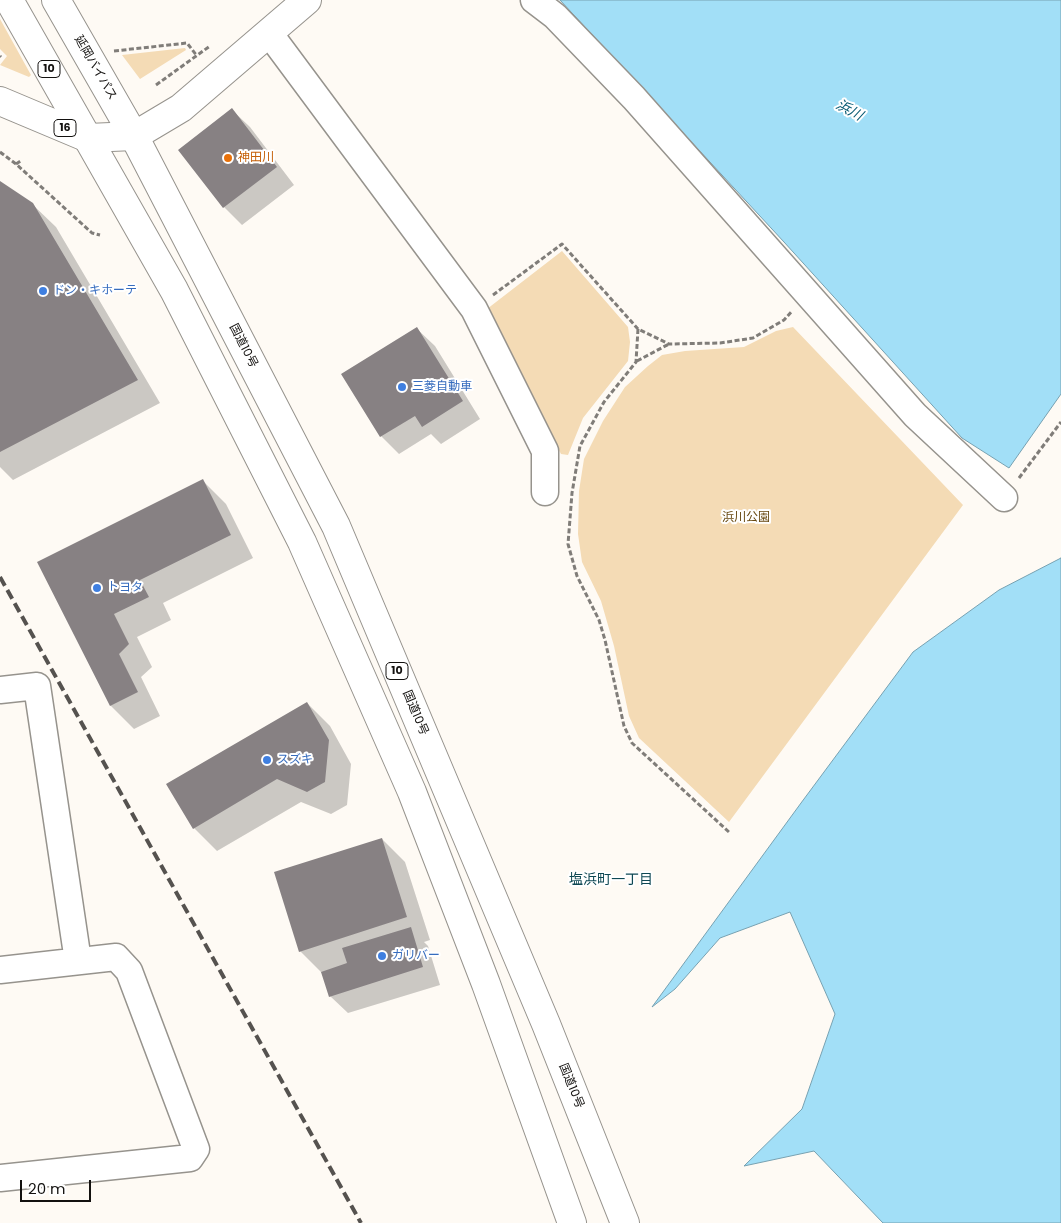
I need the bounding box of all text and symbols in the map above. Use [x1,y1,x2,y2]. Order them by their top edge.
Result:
street label: 延岡バイパス [71,33,119,103]
road number: 10 [38,61,60,78]
water label: 浜川 [833,97,865,125]
road number: 16 [54,120,76,136]
place label: 神田川 [238,151,274,165]
marker: 神田川 [222,152,234,164]
place label: ドン・キホーテ [53,284,137,298]
marker: ドン・キホーテ [37,285,49,297]
street label: 国道10号 [226,322,260,370]
place label: 三菱自動車 [412,380,472,394]
marker: 三菱自動車 [396,381,408,393]
park label: 浜川公園 [722,511,770,525]
place label: トヨタ [107,581,143,595]
marker: トヨタ [91,582,103,594]
road number: 10 [386,662,408,679]
street label: 国道10号 [399,688,431,738]
place label: スズキ [277,753,313,767]
marker: スズキ [261,754,273,766]
district label: 塩浜町一丁目 [569,872,653,888]
place label: ガリバー [392,949,440,963]
marker: ガリバー [376,950,388,962]
street label: 国道10号 [555,1061,587,1111]
scale bar [22,1170,94,1202]
text: 20 m [28,1178,66,1199]

